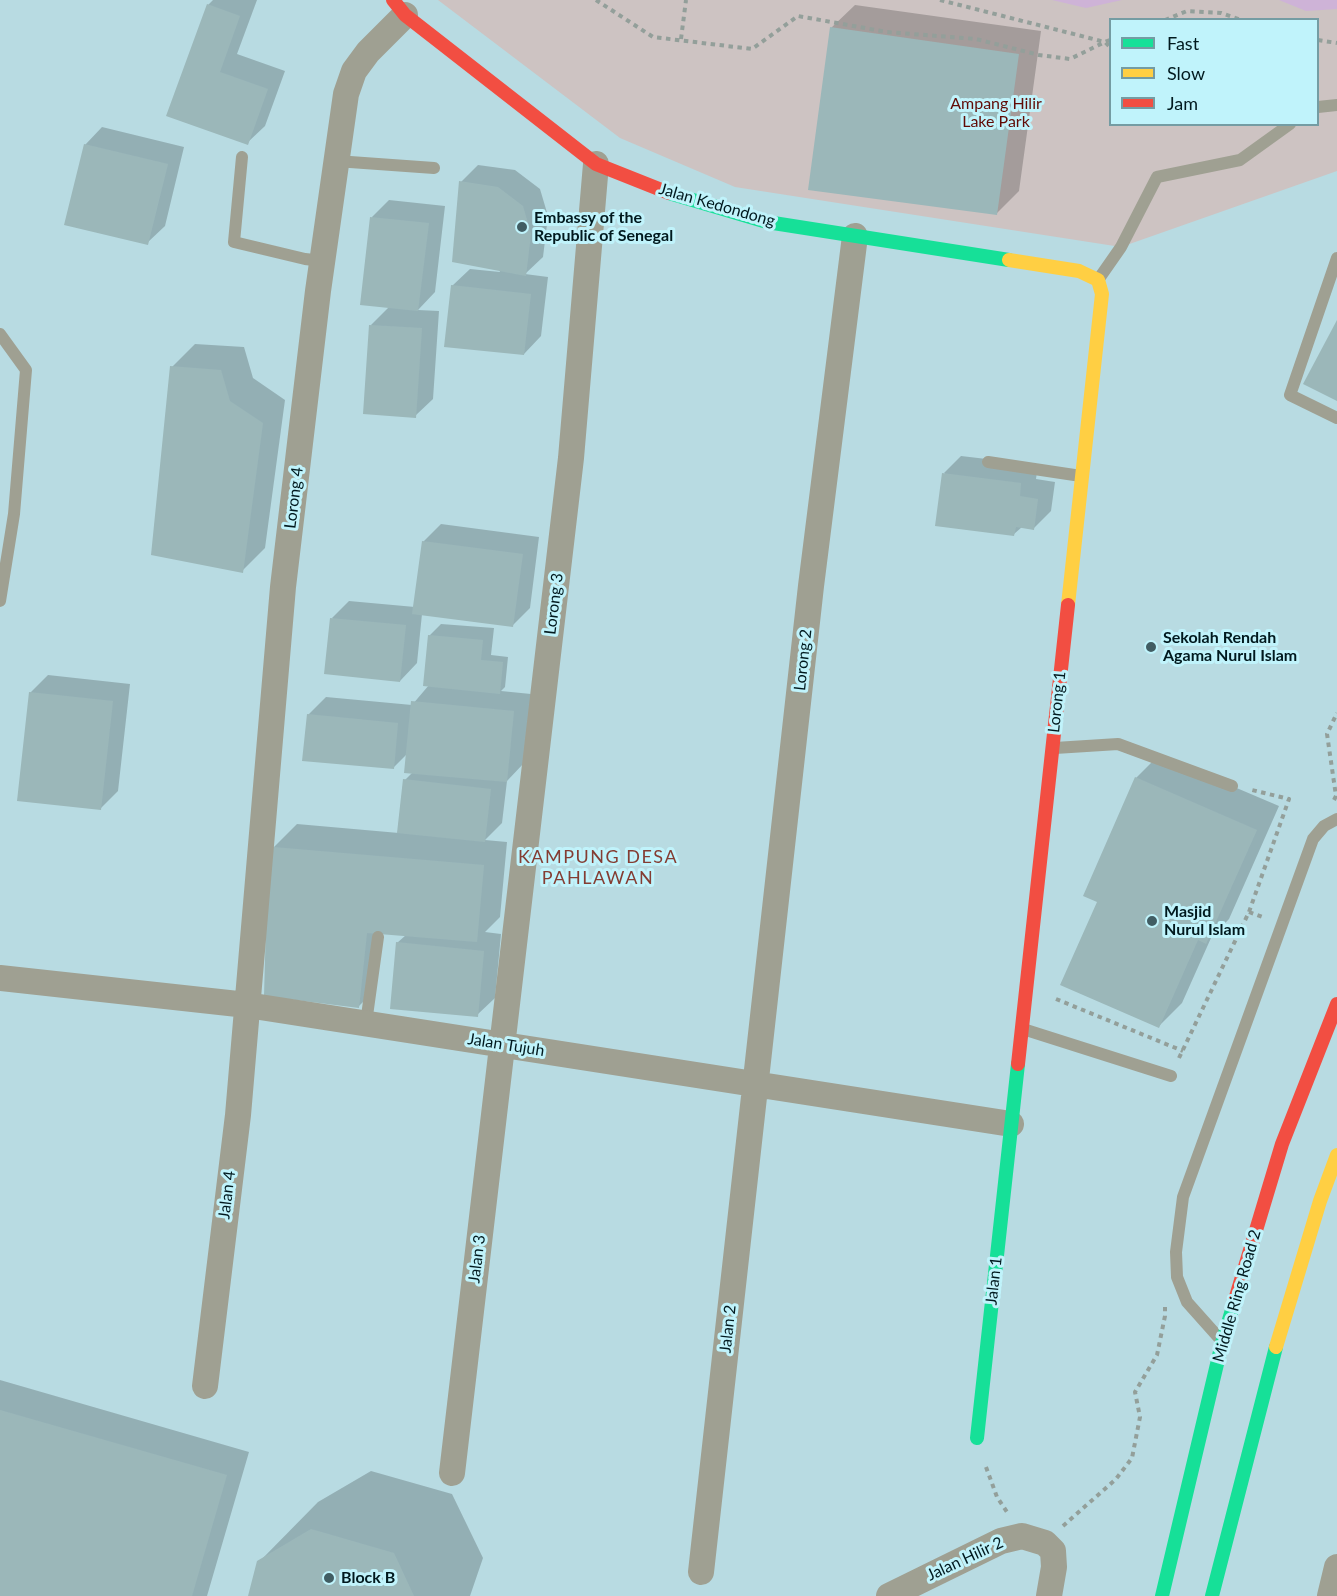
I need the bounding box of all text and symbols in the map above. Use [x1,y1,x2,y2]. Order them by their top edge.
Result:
legend [1109,18,1319,126]
text: Fast [1167,32,1199,54]
text: Slow [1167,62,1205,84]
text: Jam [1167,92,1198,114]
park label: Ampang Hilir Lake Park [950,94,1042,132]
street label: Jalan Kedondong [657,179,777,231]
place label: Embassy of the Republic of Senegal [534,208,673,246]
marker: Embassy of the Republic of Senegal [515,220,529,234]
street label: Lorong 4 [281,466,307,530]
street label: Lorong 3 [541,572,567,636]
street label: Lorong 2 [790,628,816,692]
place label: Sekolah Rendah Agama Nurul Islam [1163,628,1297,666]
marker: Sekolah Rendah Agama Nurul Islam [1144,640,1158,654]
street label: Lorong 1 [1044,670,1070,734]
district label: KAMPUNG DESA PAHLAWAN [518,846,678,888]
place label: Masjid Nurul Islam [1164,902,1245,940]
marker: Masjid Nurul Islam [1145,914,1159,928]
street label: Jalan Tujuh [466,1029,546,1061]
street label: Jalan 4 [215,1170,239,1220]
street label: Middle Ring Road 2 [1209,1228,1265,1364]
street label: Jalan 3 [465,1234,489,1284]
street label: Jalan 1 [982,1256,1006,1306]
street label: Jalan 2 [716,1304,740,1354]
street label: Jalan Hilir 2 [924,1533,1006,1585]
place label: Block B [341,1568,395,1588]
marker: Block B [322,1571,336,1585]

